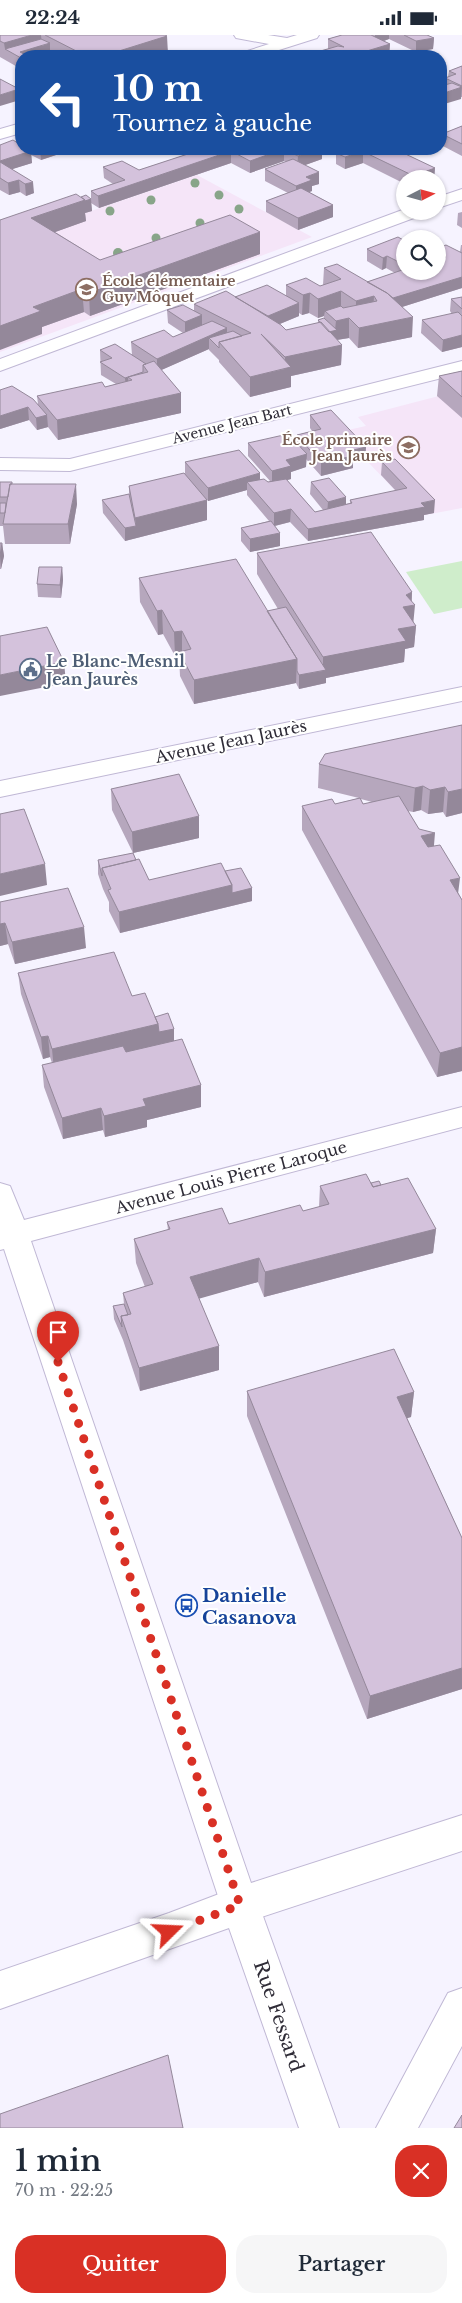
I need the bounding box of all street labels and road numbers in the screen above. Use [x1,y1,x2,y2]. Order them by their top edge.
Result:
street label: Avenue Jean Bart [169,400,294,448]
street label: Avenue Jean Jaurès [152,715,309,767]
street label: Avenue Louis Pierre Laroque [112,1136,349,1218]
street label: Rue Fessard [249,1957,308,2075]

